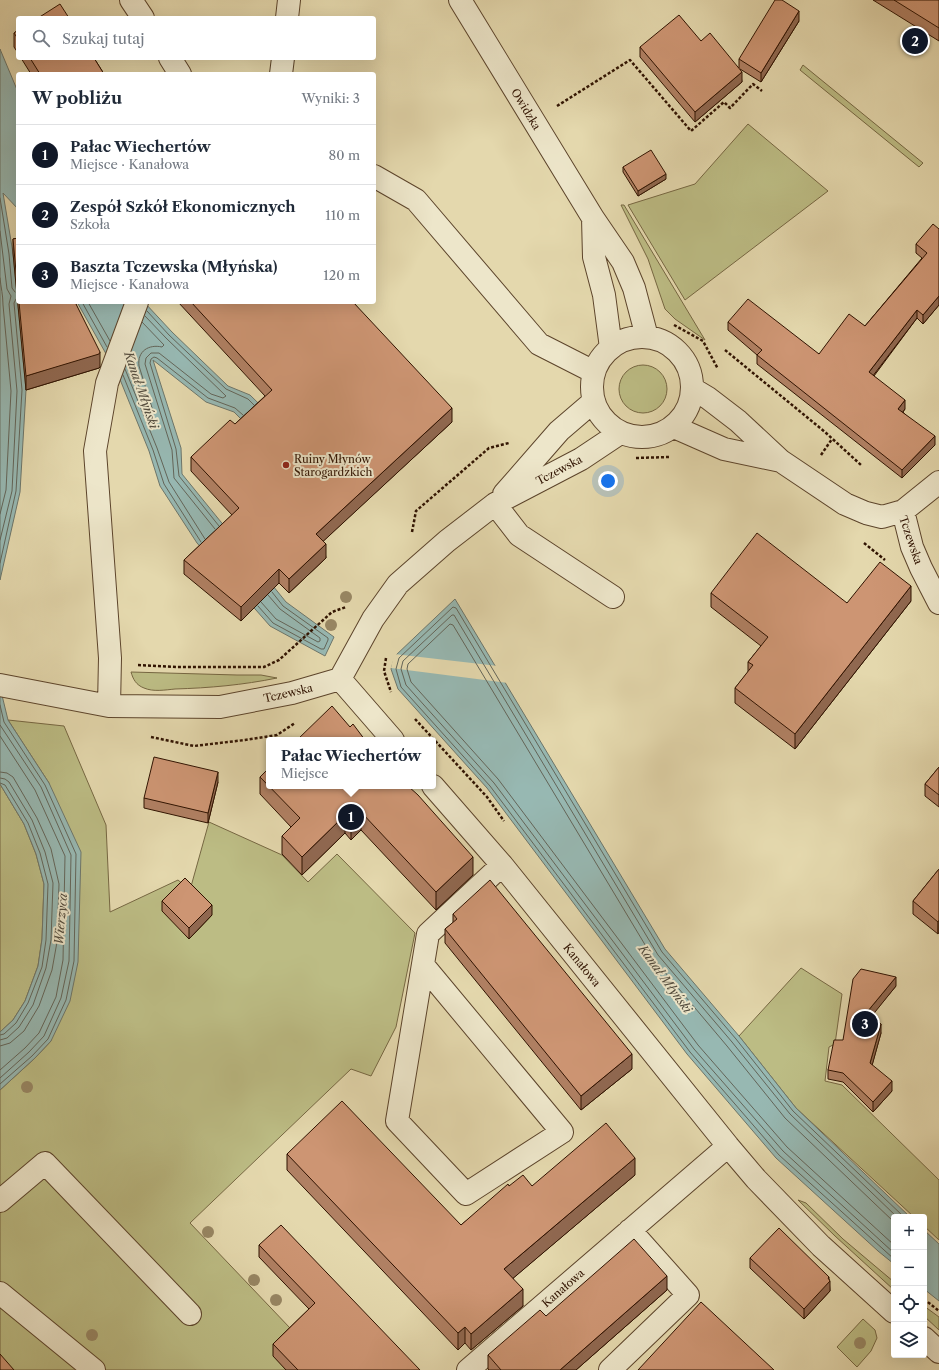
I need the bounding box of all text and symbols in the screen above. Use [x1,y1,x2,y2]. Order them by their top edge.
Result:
search box [16,16,376,60]
pin: 2 [902,26,928,56]
icon: search [30,27,52,49]
text: Szukaj tutaj [62,29,144,48]
street label: Owidzka [508,86,544,132]
text: W pobliżu [32,88,122,108]
text: Wyniki: 3 [301,90,360,106]
text: Pałac Wiechertów [70,137,211,156]
text: 1 [42,147,48,163]
text: 80 m [328,147,360,163]
text: Miejsce · Kanałowa [70,156,189,172]
text: Zespół Szkół Ekonomicznych [70,197,296,216]
text: 2 [41,207,49,223]
text: 110 m [325,207,360,223]
text: Szkoła [70,216,110,232]
text: Baszta Tczewska (Młyńska) [70,257,278,276]
text: 3 [41,267,49,283]
text: 120 m [323,267,360,283]
text: Miejsce · Kanałowa [70,276,189,292]
water label: Kanał Młyński [121,348,162,432]
place label: Ruiny Młynów Starogardzkich [294,452,372,479]
street label: Tczewska [534,452,585,488]
marker: Ruiny Młynów Starogardzkich [281,460,291,470]
your location [598,471,618,491]
street label: Tczewska [896,514,926,566]
street label: Tczewska [262,680,314,705]
popup [266,737,436,789]
text: Pałac Wiechertów [281,746,421,765]
text: Miejsce [281,765,329,781]
pin: 1 [338,802,364,832]
water label: Wierzyca [51,893,70,945]
street label: Kanałowa [560,941,604,990]
water label: Kanał Młyński [635,941,696,1017]
pin: 3 [852,1009,878,1039]
map controls [891,1214,927,1358]
button: + [891,1214,927,1250]
button: − [891,1250,927,1286]
street label: Kanałowa [539,1266,587,1310]
button: locate [891,1286,927,1322]
button: layers [891,1322,927,1358]

